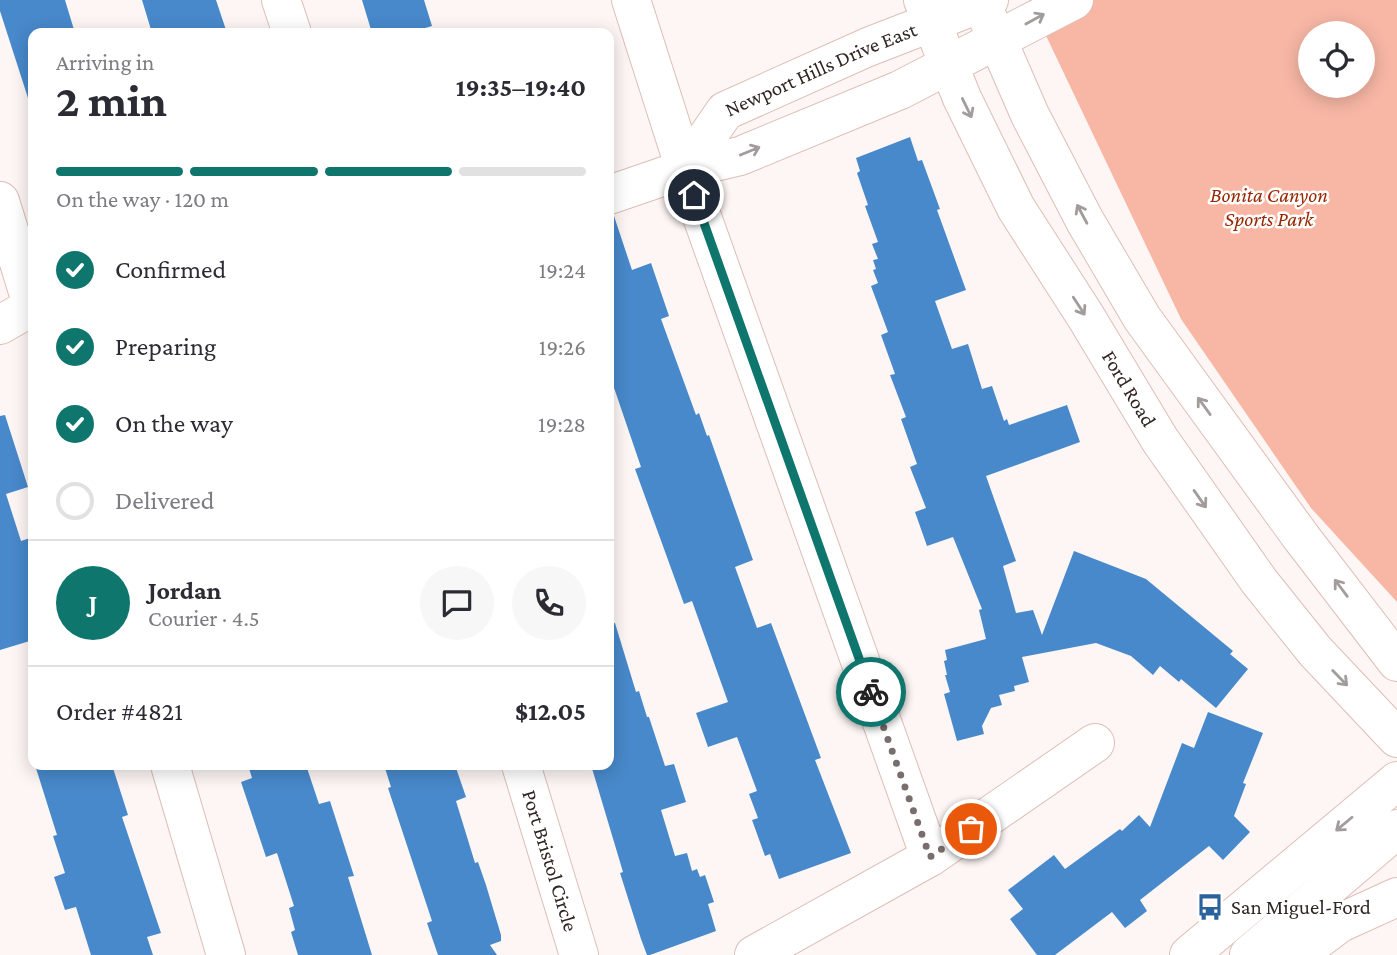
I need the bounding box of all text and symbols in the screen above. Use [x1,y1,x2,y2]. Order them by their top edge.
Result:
one-way arrow [1024,12,1045,26]
street label: Newport Hills Drive East [721,17,921,121]
map controls [1298,21,1375,98]
button: locate [1298,21,1375,98]
text: Arriving in [56,49,154,75]
text: 19:35–19:40 [456,73,586,102]
text: 2 min [56,75,167,126]
one-way arrow [961,97,975,118]
one-way arrow [739,144,761,157]
pin [664,165,724,225]
icon: home [675,176,713,214]
park label: Bonita Canyon Sports Park [1210,183,1328,231]
text: On the way · 120 m [56,186,229,212]
one-way arrow [1075,205,1089,225]
icon: check [56,251,94,289]
text: Confirmed [115,255,226,284]
text: 19:24 [539,257,586,283]
one-way arrow [1072,296,1086,315]
icon: check [56,328,94,366]
text: Preparing [115,332,216,361]
text: 19:26 [539,334,586,360]
street label: Ford Road [1097,346,1161,431]
one-way arrow [1197,397,1211,416]
icon: check [56,405,94,443]
text: On the way [115,409,233,438]
text: 19:28 [538,411,586,437]
text: Delivered [115,486,214,515]
one-way arrow [1193,488,1207,508]
button: chat [420,566,494,640]
button: phone [512,566,586,640]
text: Jordan [148,576,222,605]
one-way arrow [1334,578,1349,597]
text: J [89,589,97,618]
text: Courier · 4.5 [148,605,260,631]
courier [836,657,906,727]
one-way arrow [1331,669,1348,686]
icon: bike [852,673,890,711]
text: Order #4821 [56,697,183,726]
text: $12.05 [515,697,586,726]
street label: Port Bristol Circle [517,787,583,934]
pin [941,799,1001,859]
icon: bag [952,810,990,848]
one-way arrow [1335,816,1353,832]
bus stop icon: San Miguel-Ford [1195,892,1225,922]
place label: San Miguel-Ford [1231,895,1371,919]

